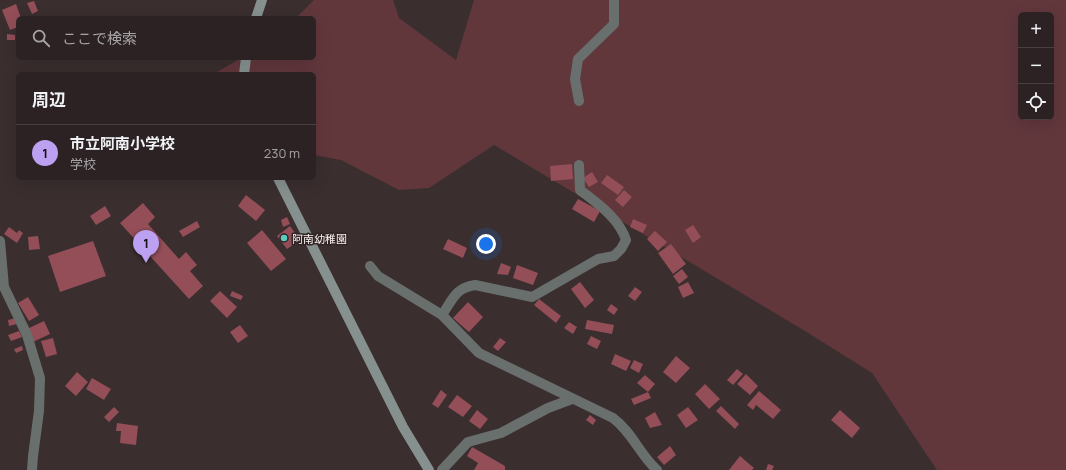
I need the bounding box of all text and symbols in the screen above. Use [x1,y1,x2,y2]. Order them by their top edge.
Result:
map controls [1018,12,1054,120]
button: + [1018,12,1054,48]
search box [16,16,316,60]
icon: search [30,27,52,49]
text: ここで検索 [62,28,137,49]
button: − [1018,48,1054,84]
button: locate [1018,84,1054,120]
text: 周辺 [32,88,66,111]
text: 市立阿南小学校 [70,133,175,154]
text: 1 [42,144,48,162]
text: 230 m [264,144,300,162]
text: 学校 [70,155,96,173]
pin: 1 [133,230,159,263]
place label: 阿南幼稚園 [292,231,347,246]
marker: 阿南幼稚園 [279,233,289,243]
your location [476,234,496,254]

